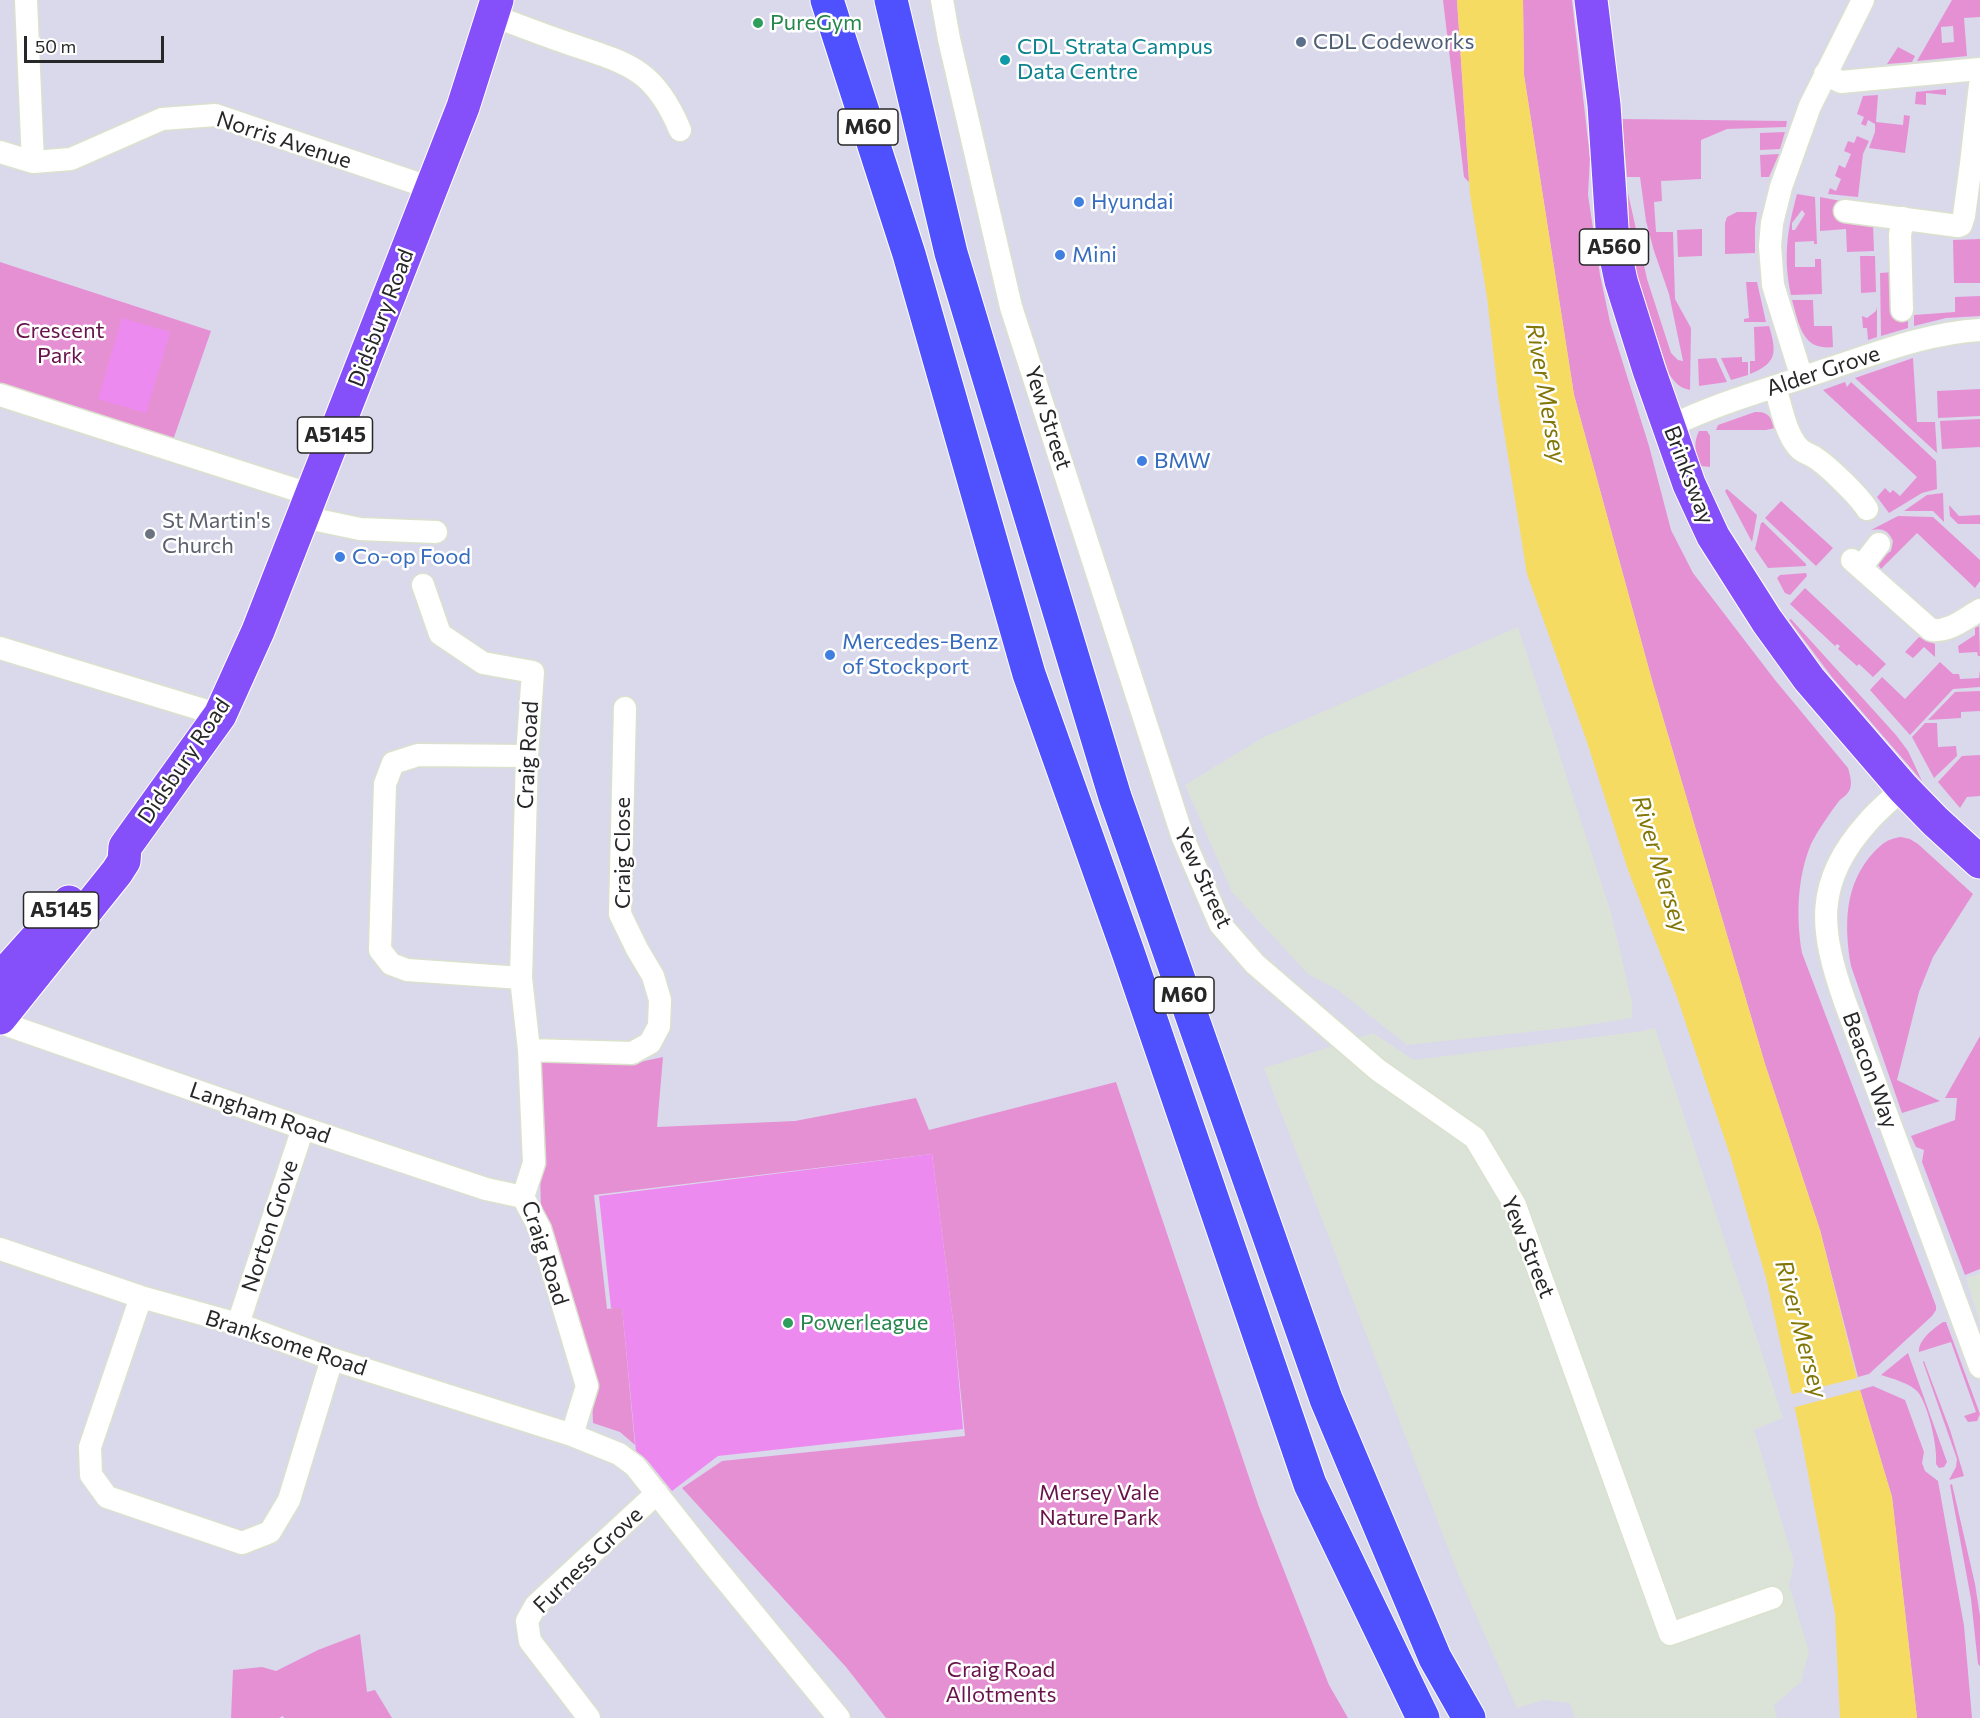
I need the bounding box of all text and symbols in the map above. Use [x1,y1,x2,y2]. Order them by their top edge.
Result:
place label: PureGym [770,10,862,36]
marker: PureGym [751,16,765,30]
scale bar [27,24,166,62]
place label: CDL Codeworks [1313,29,1474,55]
place label: CDL Strata Campus Data Centre [1017,34,1213,86]
text: 50 m [35,35,76,57]
marker: CDL Codeworks [1294,35,1308,49]
marker: CDL Strata Campus Data Centre [998,53,1012,67]
street label: Norris Avenue [213,106,355,174]
road number: M60 [838,109,898,145]
place label: Hyundai [1091,189,1174,215]
marker: Hyundai [1072,195,1086,209]
road number: A560 [1580,229,1648,265]
place label: Mini [1072,242,1117,268]
street label: Didsbury Road [343,245,419,391]
marker: Mini [1053,248,1067,262]
park label: Crescent Park [15,318,105,370]
water label: River Mersey [1520,321,1572,465]
street label: Alder Grove [1763,340,1883,402]
street label: Yew Street [1019,363,1077,473]
road number: A5145 [298,417,372,453]
street label: Brinksway [1658,422,1720,528]
place label: BMW [1154,448,1211,474]
marker: BMW [1135,454,1149,468]
place label: St Martin's Church [162,508,271,560]
marker: St Martin's Church [143,527,157,541]
place label: Co-op Food [352,544,471,570]
marker: Co-op Food [333,550,347,564]
place label: Mercedes-Benz of Stockport [842,629,998,680]
marker: Mercedes-Benz of Stockport [823,648,837,662]
street label: Didsbury Road [132,693,236,829]
street label: Craig Road [512,700,544,810]
water label: River Mersey [1626,792,1694,936]
street label: Craig Close [610,797,636,909]
street label: Yew Street [1168,824,1238,932]
road number: A5145 [23,892,98,928]
road number: M60 [1154,977,1214,1013]
street label: Beacon Way [1837,1008,1903,1132]
street label: Langham Road [186,1077,334,1149]
street label: Norton Grove [236,1157,304,1295]
street label: Yew Street [1496,1192,1560,1302]
street label: Craig Road [516,1197,574,1309]
water label: River Mersey [1769,1257,1833,1401]
street label: Branksome Road [202,1304,370,1382]
place label: Powerleague [800,1310,928,1336]
marker: Powerleague [781,1316,795,1330]
park label: Mersey Vale Nature Park [1039,1480,1159,1532]
street label: Furness Grove [528,1501,648,1619]
park label: Craig Road Allotments [946,1657,1056,1708]

